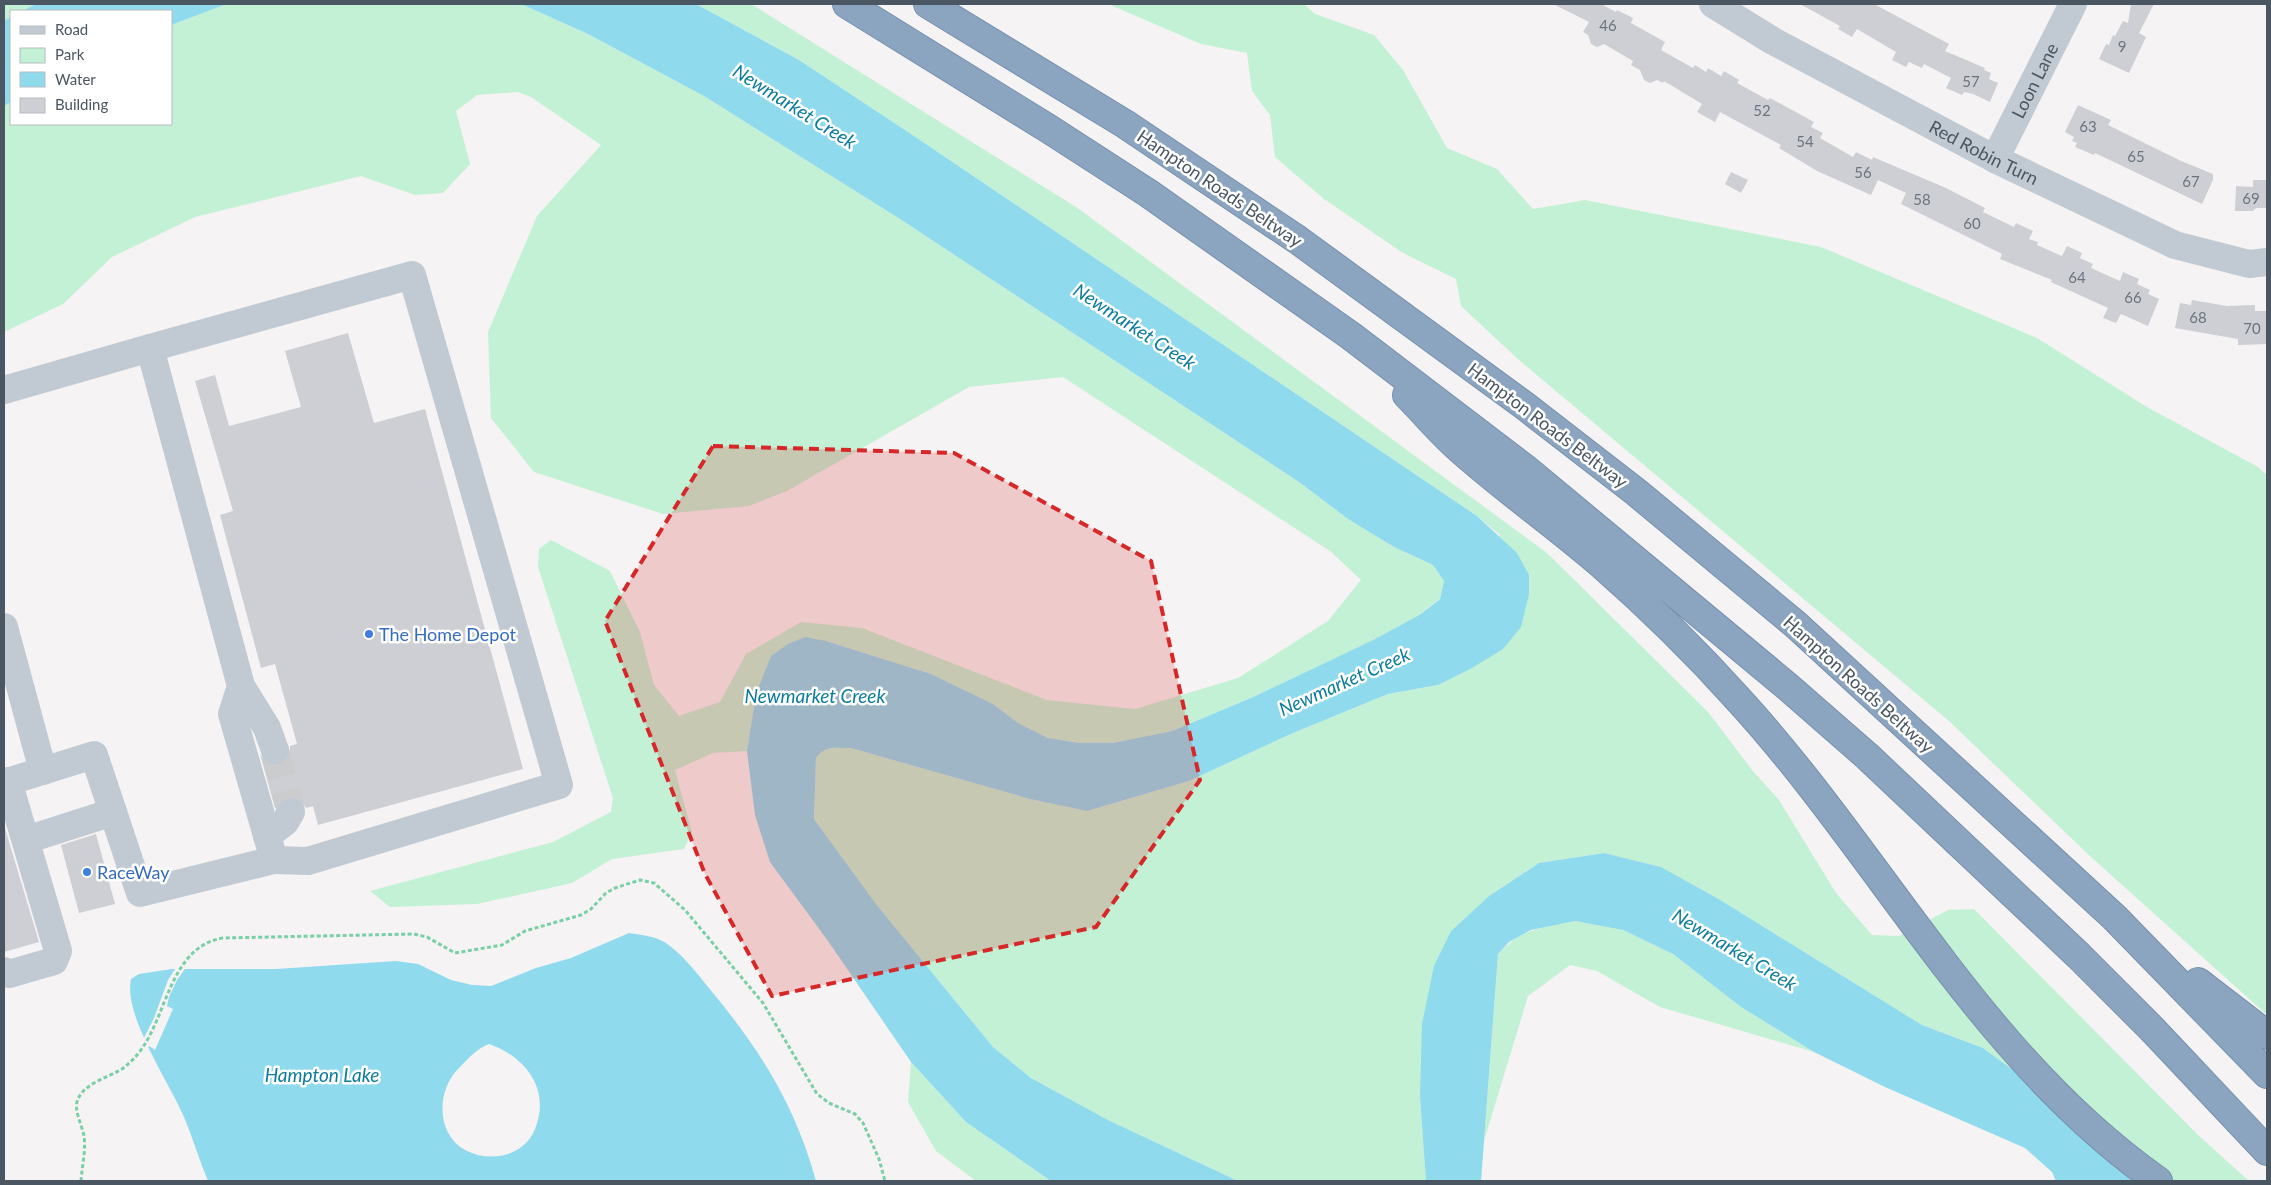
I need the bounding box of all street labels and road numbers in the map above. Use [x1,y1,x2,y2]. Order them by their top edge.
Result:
street label: Loon Lane [2006,39,2063,122]
street label: Red Robin Turn [1926,115,2042,189]
street label: Hampton Roads Beltway [1133,124,1307,252]
street label: Hampton Roads Beltway [1464,358,1633,493]
street label: Hampton Roads Beltway [1779,611,1939,758]

